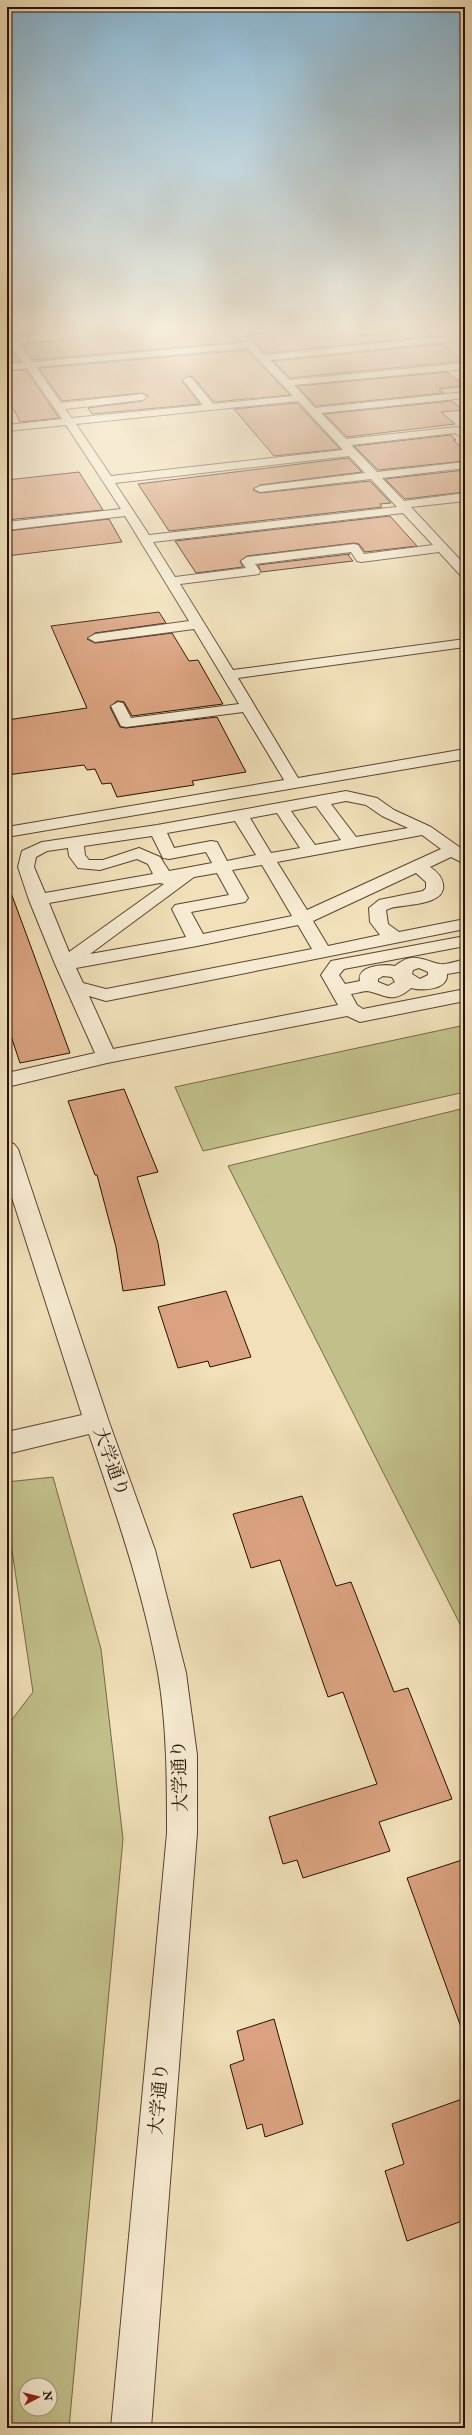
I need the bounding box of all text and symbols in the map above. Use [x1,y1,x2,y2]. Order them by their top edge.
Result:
street label: 大学通り [88,1424,134,1500]
street label: 大学通り [167,1740,193,1812]
street label: 大学通り [144,2062,174,2136]
north arrow [18,2377,58,2417]
text: N [40,2389,55,2403]

